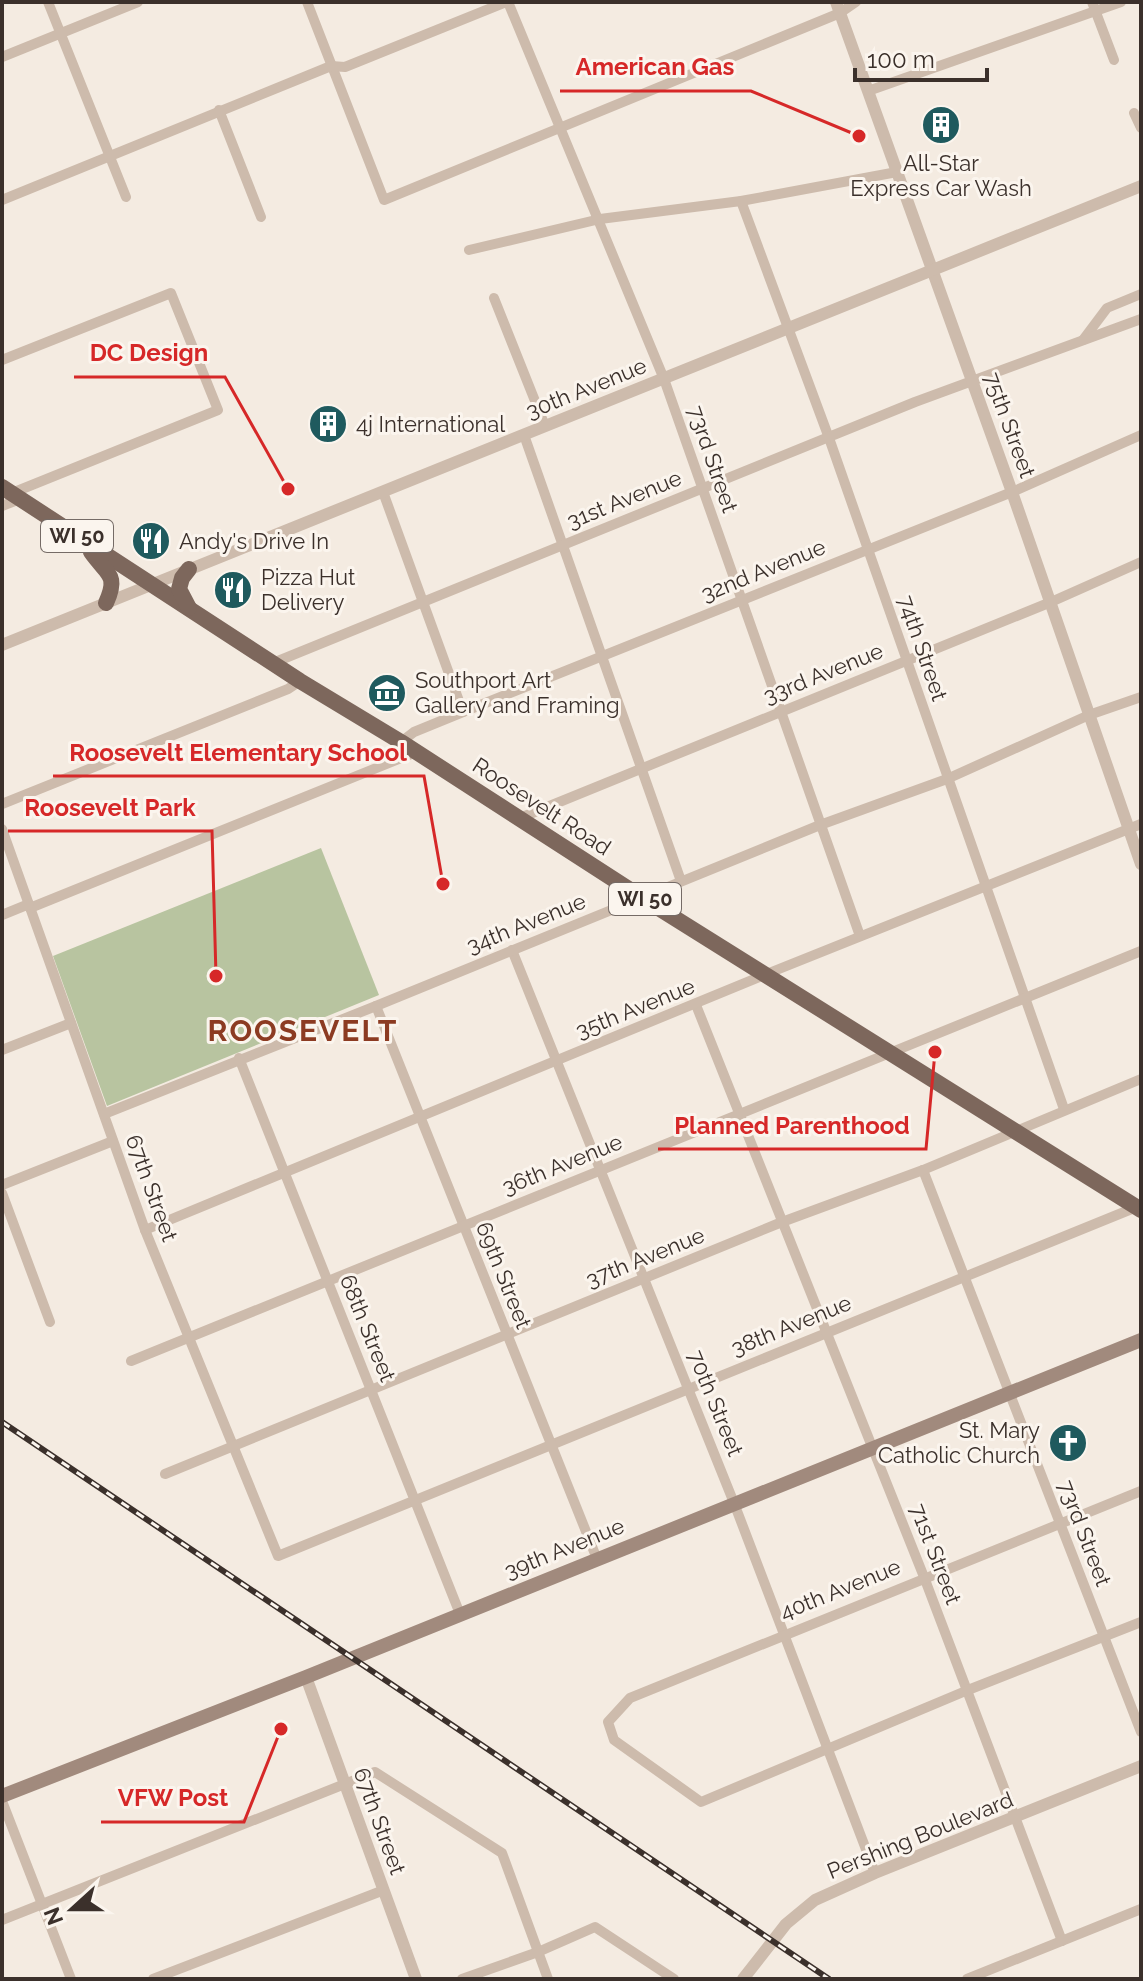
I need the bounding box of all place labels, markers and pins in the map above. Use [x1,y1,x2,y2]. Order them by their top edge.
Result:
callout: American Gas [560,43,751,91]
building icon: All-Star Express Car Wash [920,104,962,146]
place label: All-Star Express Car Wash [850,150,1032,201]
callout: DC Design [74,329,225,377]
building icon: 4j International [307,403,349,445]
place label: 4j International [356,411,505,437]
restaurant icon: Andy's Drive In [130,520,172,562]
place label: Andy's Drive In [179,528,329,554]
place label: Pizza Hut Delivery [261,564,356,615]
restaurant icon: Pizza Hut Delivery [212,569,254,611]
place label: Southport Art Gallery and Framing [415,667,620,718]
museum icon: Southport Art Gallery and Framing [366,672,408,714]
callout: Roosevelt Elementary School [53,728,424,776]
callout: Roosevelt Park [8,783,212,831]
callout: Planned Parenthood [658,1101,926,1149]
place label: St. Mary Catholic Church [878,1417,1040,1468]
church icon: St. Mary Catholic Church [1047,1422,1089,1464]
callout: VFW Post [101,1774,244,1822]

